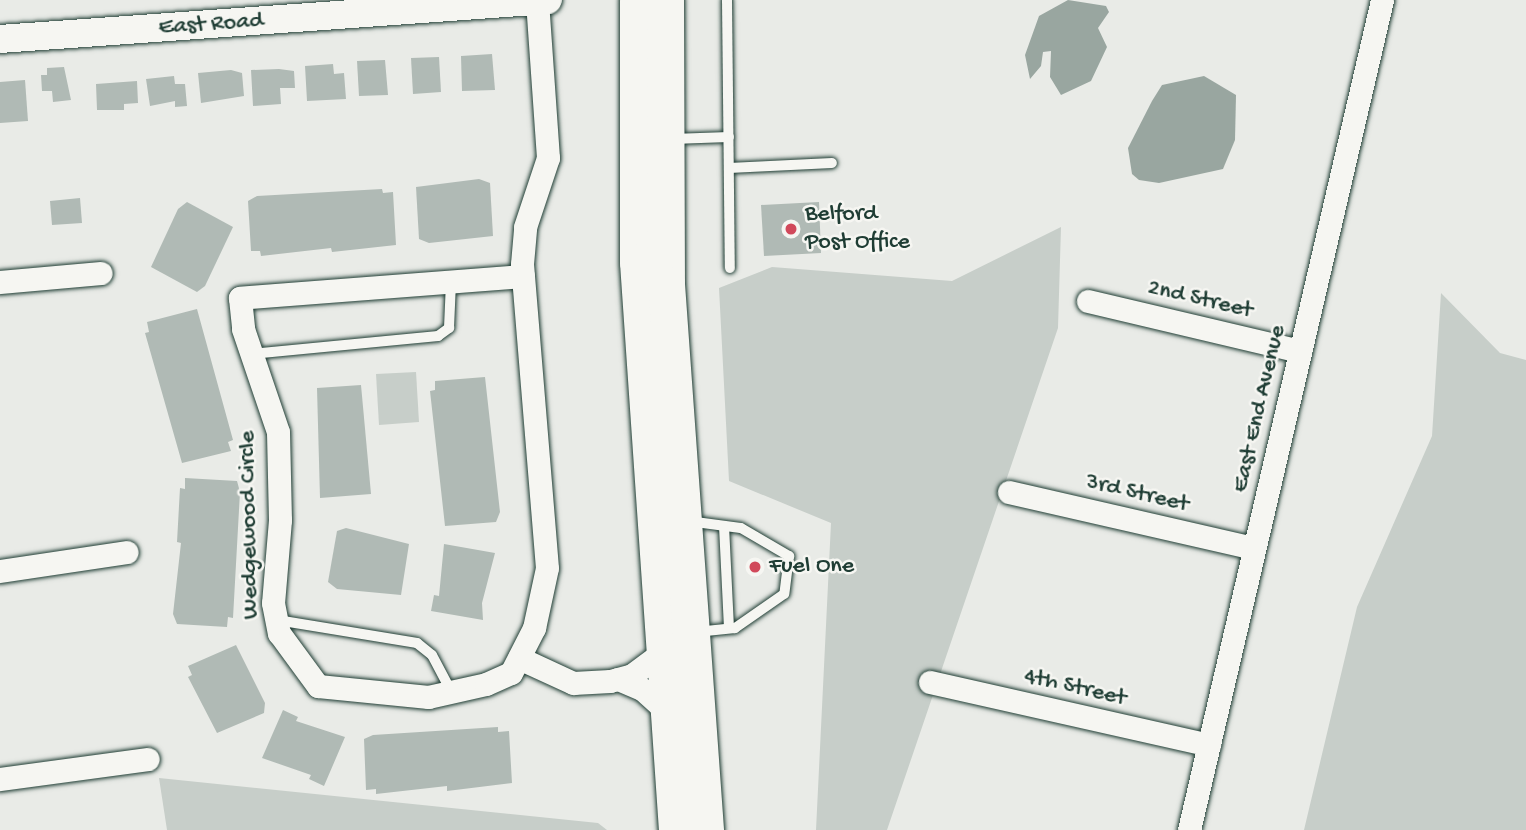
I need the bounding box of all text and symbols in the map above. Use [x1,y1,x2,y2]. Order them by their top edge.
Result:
street label: East Road [158,7,264,43]
place label: Belford Post Office [805,201,910,257]
marker: Belford Post Office [783,221,799,237]
street label: 2nd Street [1145,274,1255,326]
street label: East End Avenue [1227,323,1293,495]
street label: Wedgewood Circle [234,430,266,620]
street label: 3rd Street [1083,468,1191,520]
place label: Fuel One [769,553,854,581]
marker: Fuel One [747,559,763,575]
street label: 4th Street [1021,662,1129,714]

